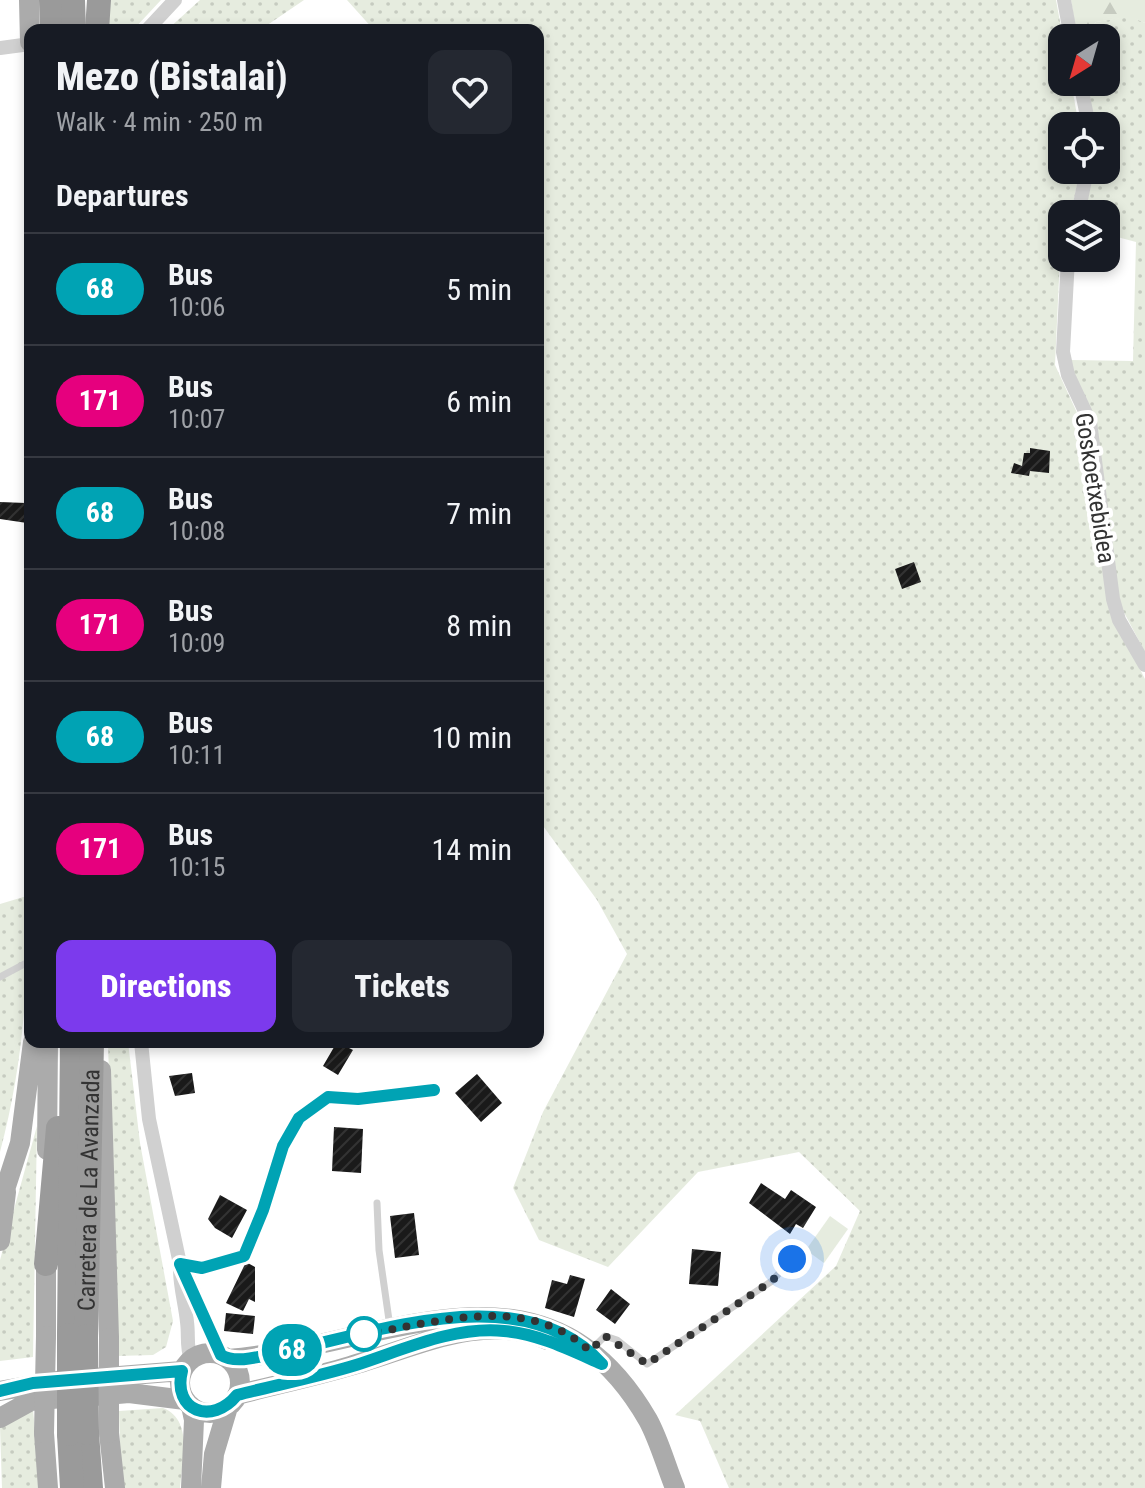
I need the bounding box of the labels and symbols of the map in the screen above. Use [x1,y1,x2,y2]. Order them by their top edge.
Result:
north arrow [1048,24,1120,96]
street label: Goskoetxebidea [1069,411,1121,565]
street label: Carretera de La Avanzada [73,1069,105,1311]
your location [772,1239,812,1279]
unlabelled marker [347,1317,381,1351]
line badge: 68 [256,1324,328,1376]

